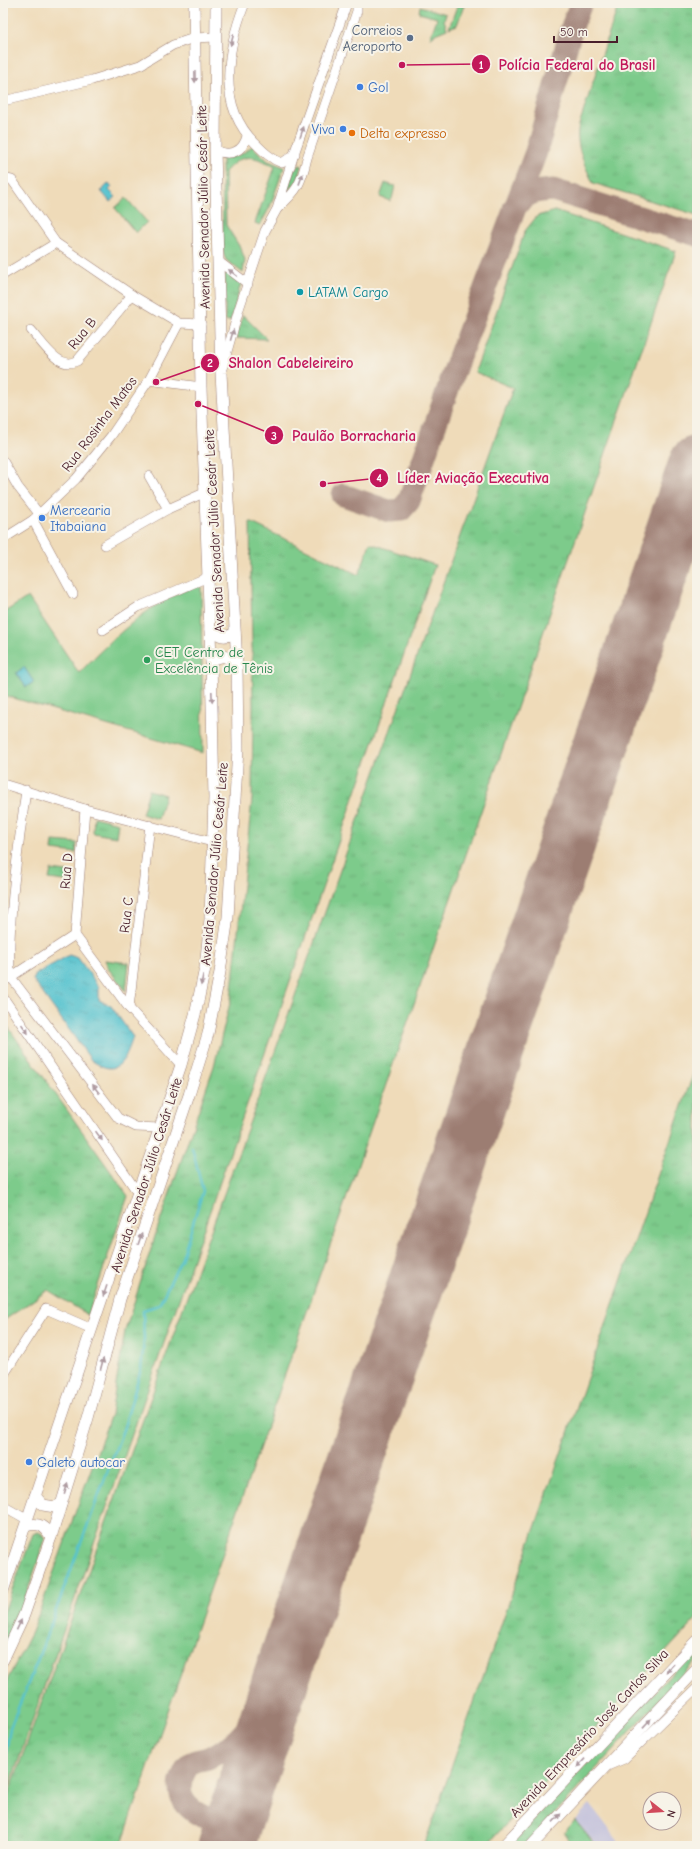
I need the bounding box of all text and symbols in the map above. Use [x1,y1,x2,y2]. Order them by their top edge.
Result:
scale bar [554,18,617,44]
place label: Correios Aeroporto [343,22,402,55]
text: 50 m [560,25,588,39]
marker: Correios Aeroporto [405,33,415,43]
one-way arrow [229,34,235,46]
callout: Polícia Federal do Brasil [471,51,664,78]
text: Polícia Federal do Brasil [498,56,656,74]
text: 1 [479,58,484,72]
one-way arrow [192,71,198,84]
place label: Gol [368,79,389,96]
marker: Gol [355,82,365,92]
street label: Avenida Senador Júlio Cesár Leite [193,105,214,309]
place label: Viva [312,121,335,138]
marker: Viva [338,124,348,134]
place label: Delta expresso [360,125,447,142]
one-way arrow [299,126,305,138]
marker: Delta expresso [347,128,357,138]
one-way arrow [298,173,304,185]
one-way arrow [227,268,238,277]
place label: LATAM Cargo [308,284,389,301]
marker: LATAM Cargo [295,287,305,297]
street label: Rua B [64,314,101,353]
one-way arrow [229,329,235,341]
callout: Shalon Cabeleireiro [200,349,361,376]
text: Shalon Cabeleireiro [228,354,354,372]
text: 2 [207,356,213,370]
street label: Rua Rosinha Matos [58,373,141,475]
callout: Paulão Borracharia [264,422,424,449]
text: Paulão Borracharia [292,427,416,445]
street label: Avenida Senador Júlio Cesár Leite [201,429,228,633]
text: 3 [271,429,277,443]
callout: Líder Aviação Executiva [369,464,557,491]
text: Líder Aviação Executiva [397,469,549,487]
text: 4 [376,471,382,485]
place label: Mercearia Itabaiana [50,502,111,535]
marker: Mercearia Itabaiana [37,513,47,523]
place label: CET Centro de Excelência de Tênis [155,644,273,677]
marker: CET Centro de Excelência de Tênis [142,655,152,665]
one-way arrow [209,691,215,704]
street label: Avenida Senador Júlio Cesár Leite [197,762,232,966]
street label: Rua D [56,852,77,890]
street label: Rua C [116,896,137,934]
one-way arrow [199,974,205,986]
one-way arrow [21,1024,29,1034]
street label: Avenida Senador Júlio Cesár Leite [107,1076,186,1275]
one-way arrow [92,1084,100,1095]
one-way arrow [95,1131,103,1141]
one-way arrow [138,1233,144,1245]
one-way arrow [101,1285,107,1297]
one-way arrow [99,1357,105,1369]
place label: Galeto autocar [37,1454,125,1471]
marker: Galeto autocar [24,1457,34,1467]
one-way arrow [63,1482,69,1494]
one-way arrow [16,1619,22,1630]
street label: Avenida Empresário José Carlos Silva [507,1645,672,1821]
one-way arrow [665,1663,675,1673]
one-way arrow [642,1718,651,1728]
one-way arrow [576,1758,586,1768]
north arrow [642,1791,682,1831]
text: N [664,1808,678,1819]
one-way arrow [553,1813,562,1823]

